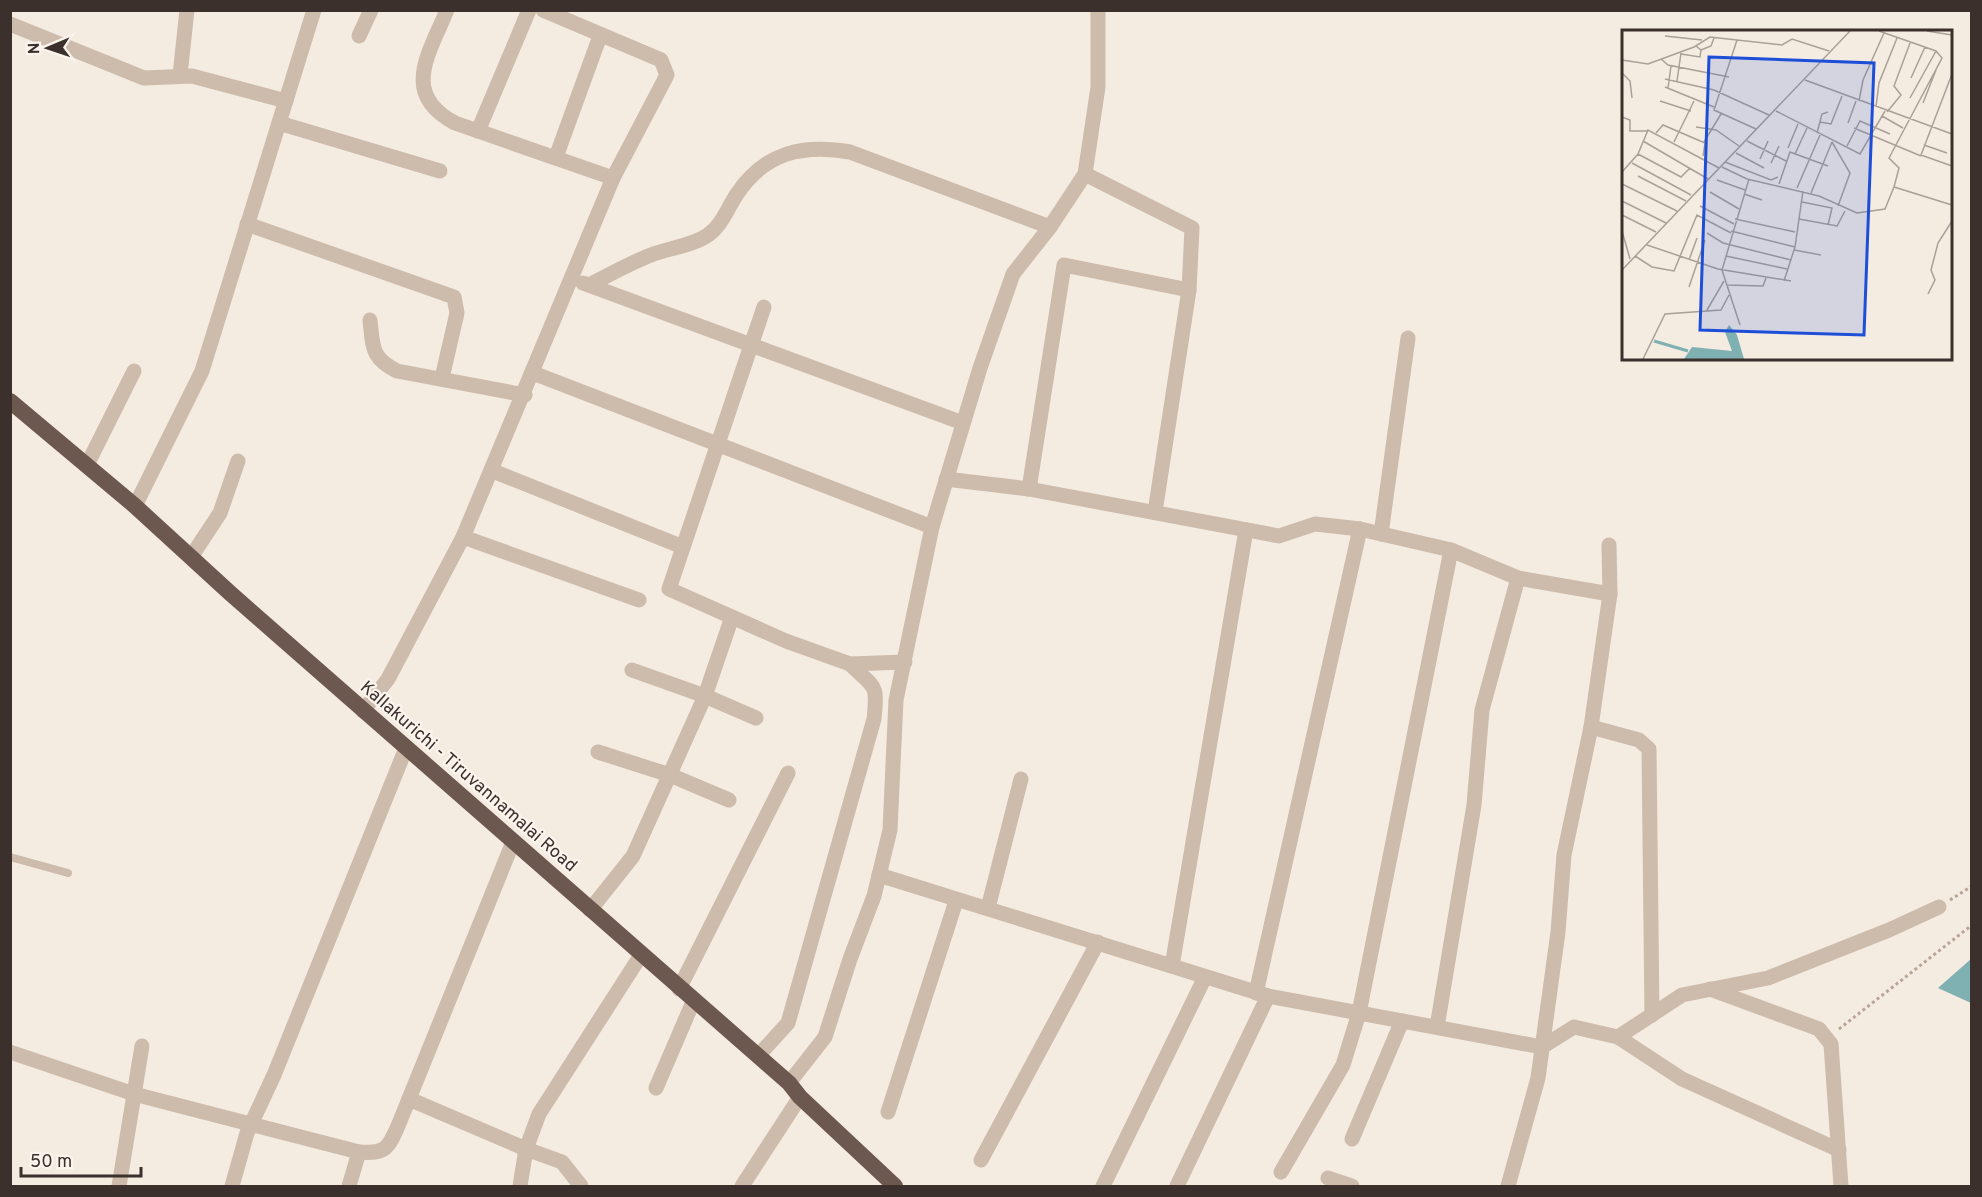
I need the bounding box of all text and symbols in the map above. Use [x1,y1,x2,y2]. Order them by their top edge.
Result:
north arrow [18,18,78,78]
inset map [1622,30,1952,360]
text: N [25,42,45,55]
street label: Kallakurichi - Tiruvannamalai Road [355,676,581,878]
scale bar [21,1140,141,1178]
text: 50 m [30,1151,72,1174]

